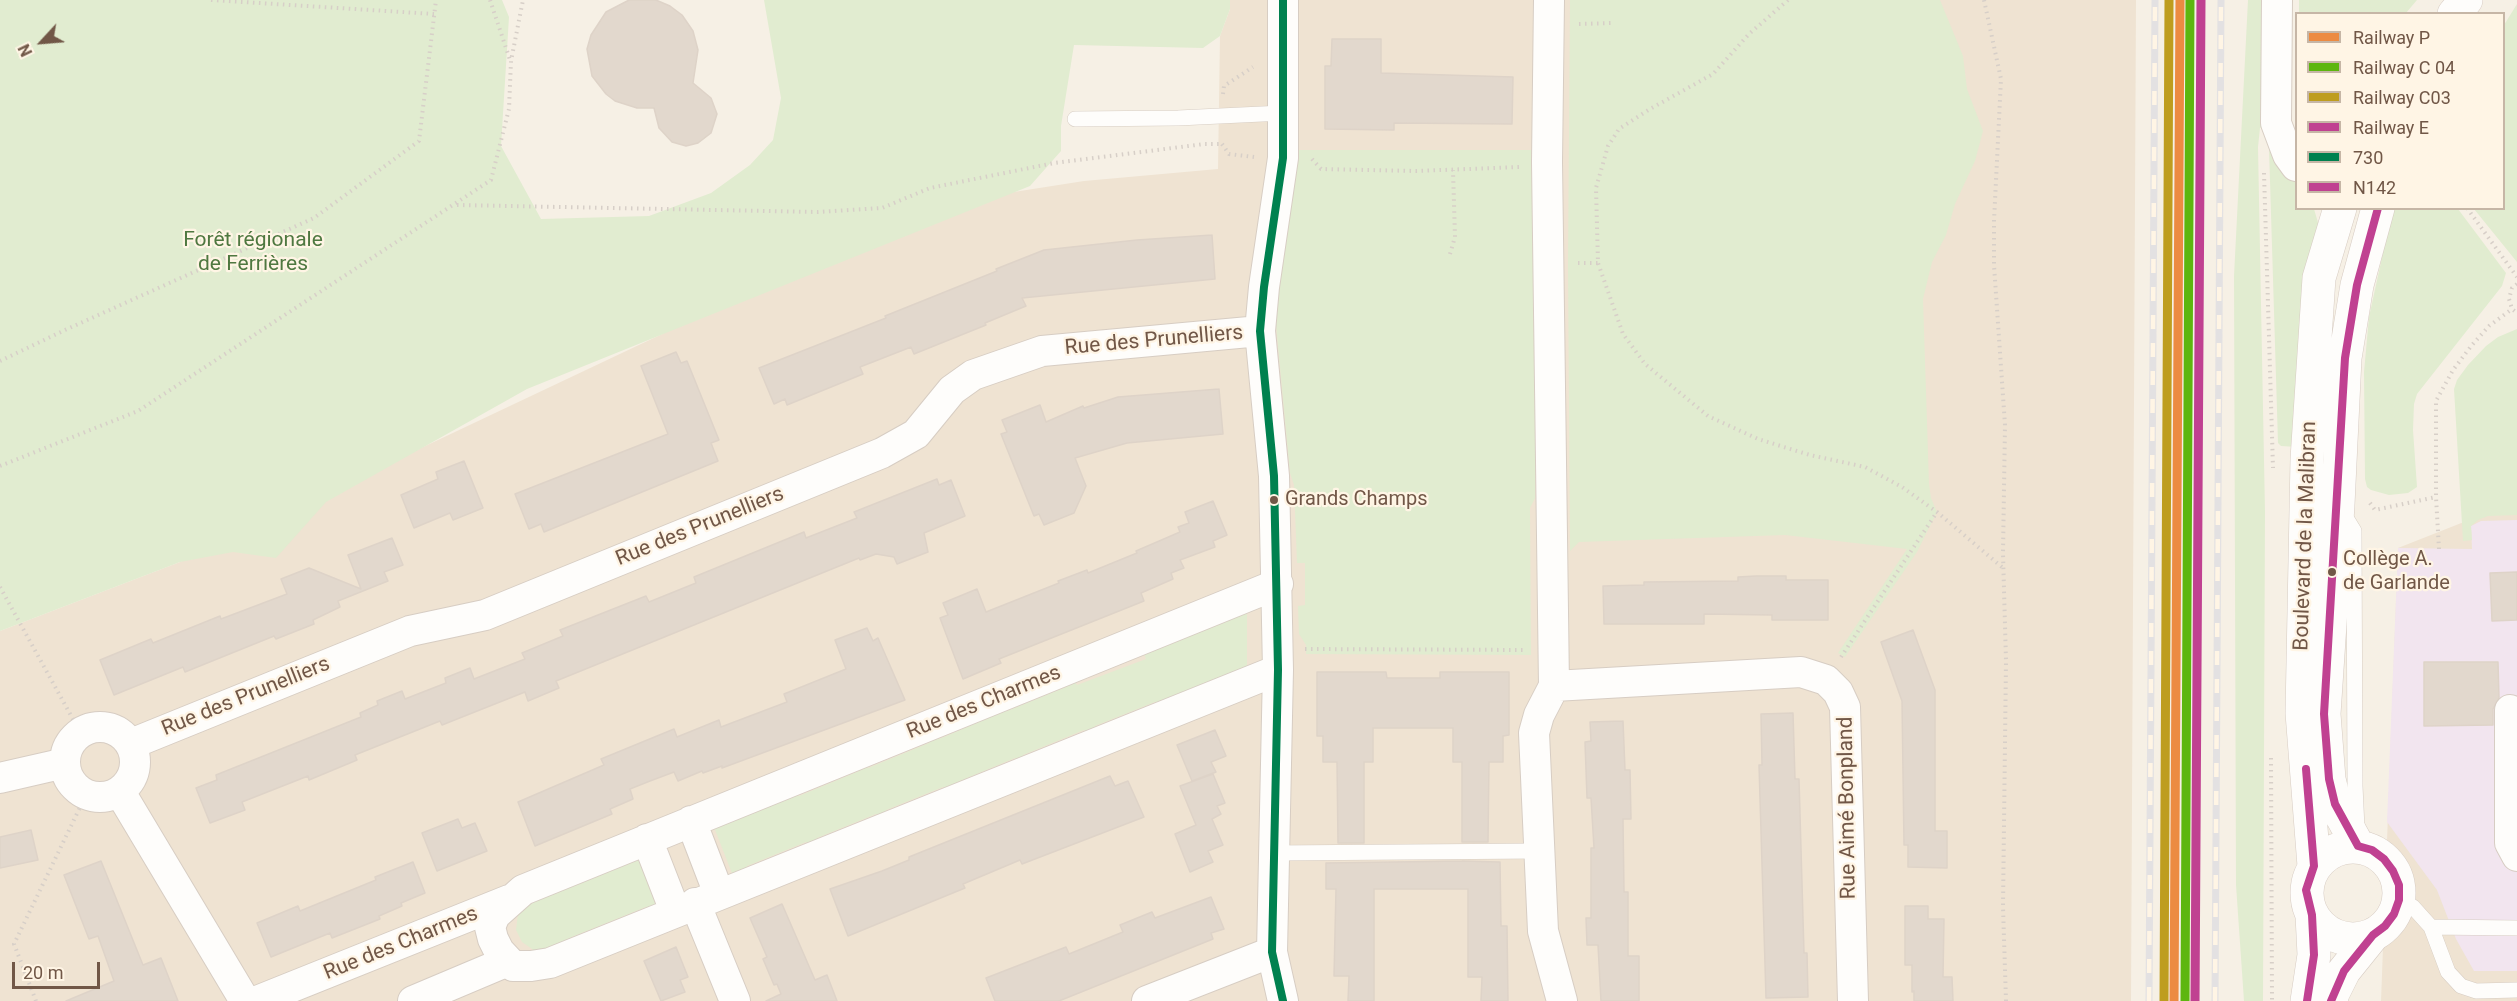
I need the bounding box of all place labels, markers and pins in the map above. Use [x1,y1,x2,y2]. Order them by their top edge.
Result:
place label: Grands Champs [1285,488,1428,512]
marker: Grands Champs [1268,494,1280,506]
place label: Collège A. de Garlande [2343,548,2450,595]
marker: Collège A. de Garlande [2326,566,2338,578]

